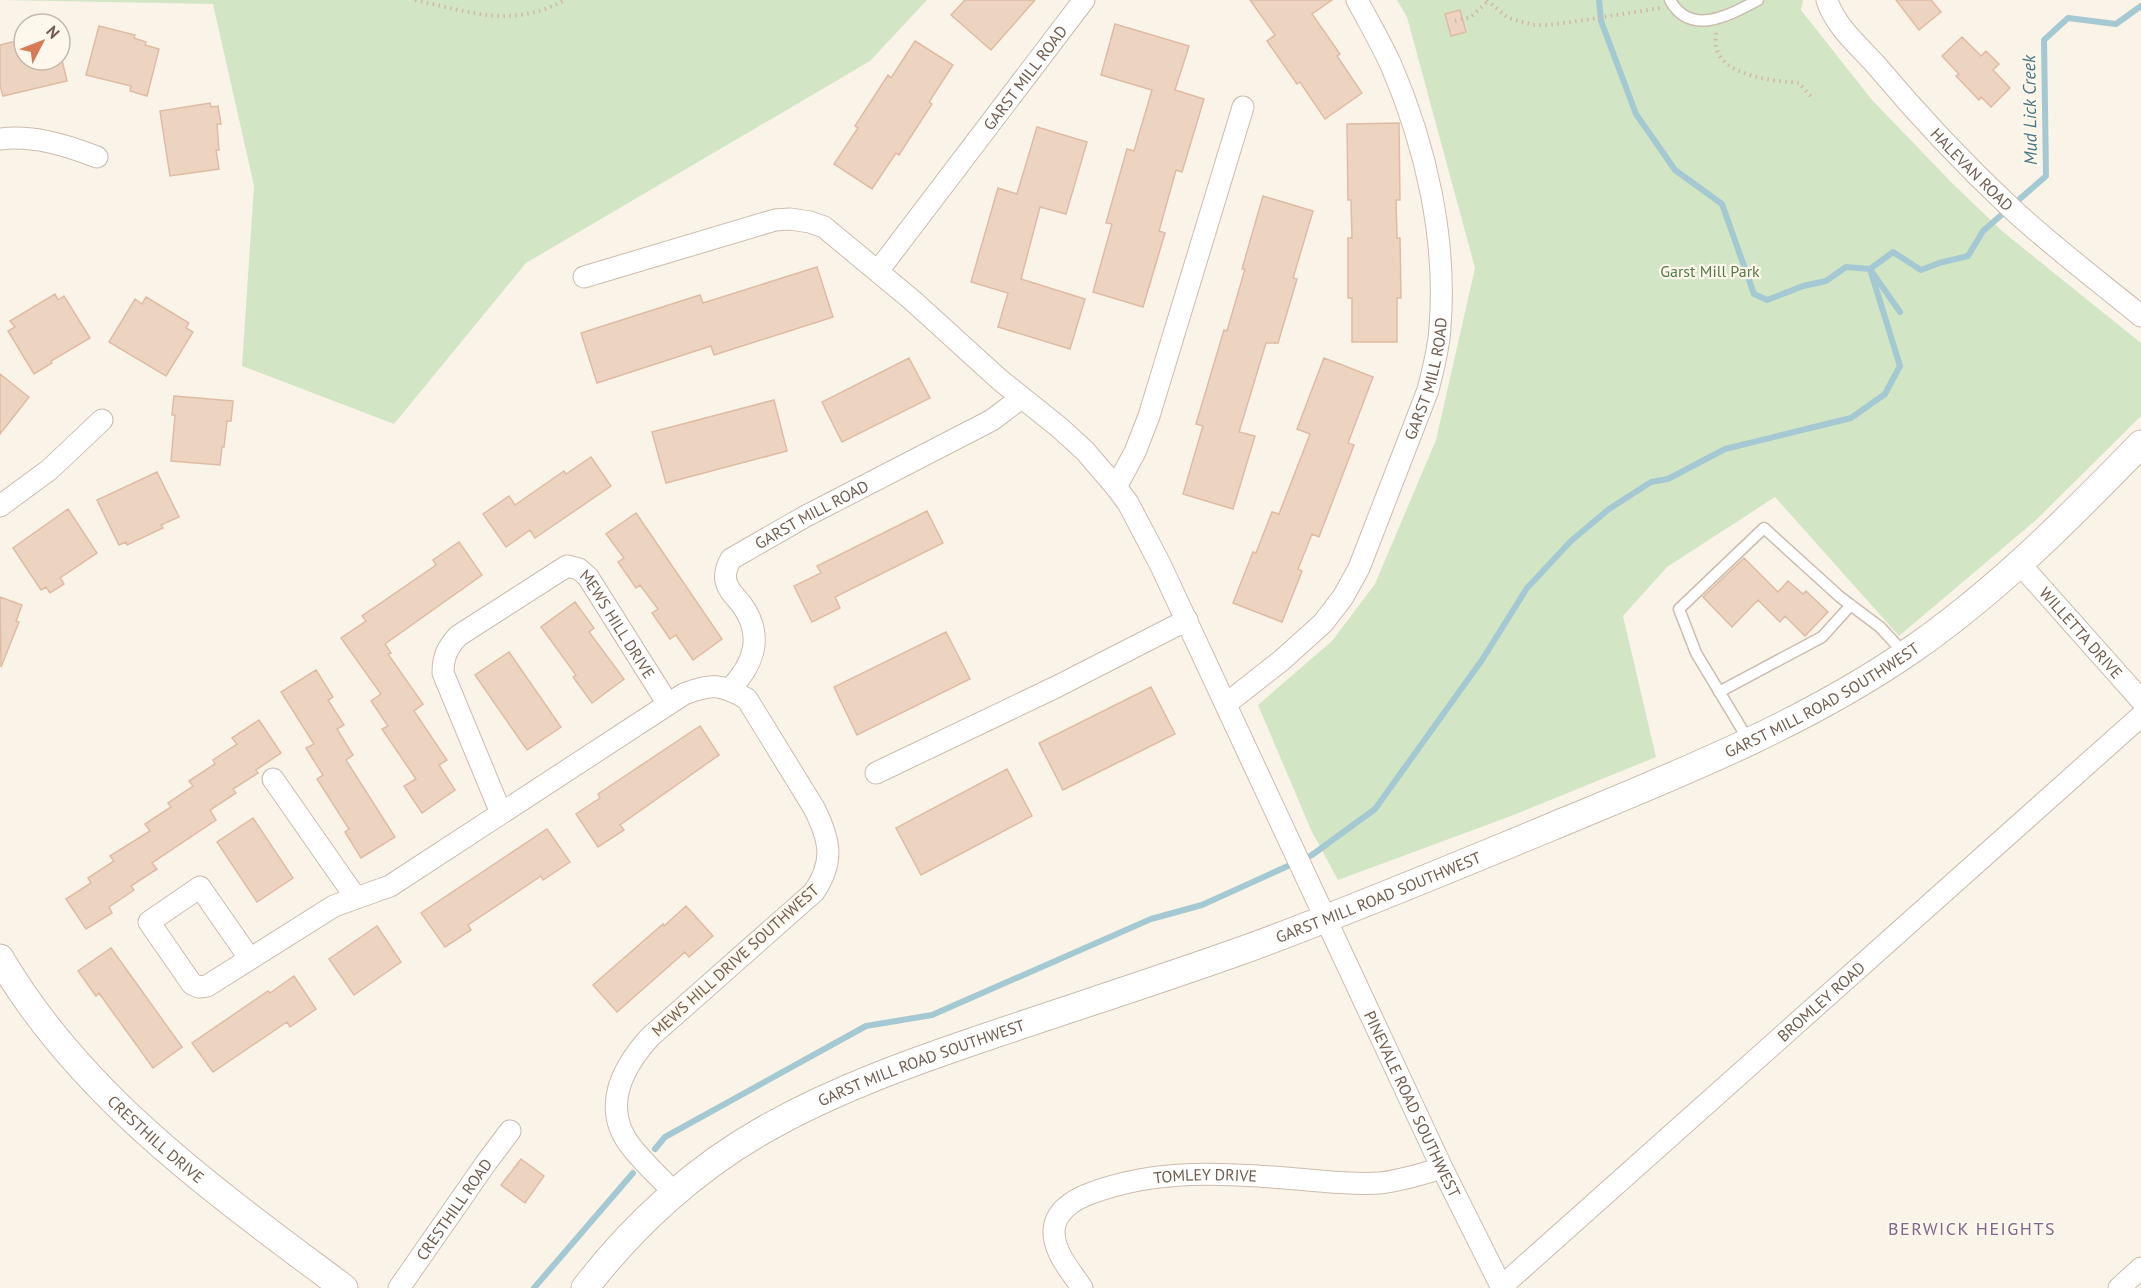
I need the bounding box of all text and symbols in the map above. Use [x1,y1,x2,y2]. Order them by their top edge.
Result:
north arrow [12,12,72,72]
text: N [42,21,64,43]
street label: GARST MILL ROAD [979,21,1071,134]
water label: Mud Lick Creek [2017,54,2042,165]
street label: HALEVAN ROAD [1927,124,2018,215]
park label: Garst Mill Park [1660,261,1760,281]
street label: GARST MILL ROAD [1400,317,1451,443]
street label: GARST MILL ROAD [751,476,872,553]
street label: MEWS HILL DRIVE [576,565,659,682]
street label: WILLETTA DRIVE [2035,583,2127,682]
street label: GARST MILL ROAD SOUTHWEST [1721,638,1923,762]
street label: GARST MILL ROAD SOUTHWEST [1273,847,1484,947]
street label: MEWS HILL DRIVE SOUTHWEST [647,880,823,1040]
street label: BROMLEY ROAD [1773,957,1869,1046]
street label: PINEVALE ROAD SOUTHWEST [1360,1007,1465,1201]
street label: GARST MILL ROAD SOUTHWEST [815,1015,1027,1110]
street label: CRESTHILL DRIVE [103,1091,208,1187]
street label: CRESTHILL ROAD [412,1154,496,1264]
street label: TOMLEY DRIVE [1152,1164,1258,1188]
district label: BERWICK HEIGHTS [1888,1217,2056,1240]

